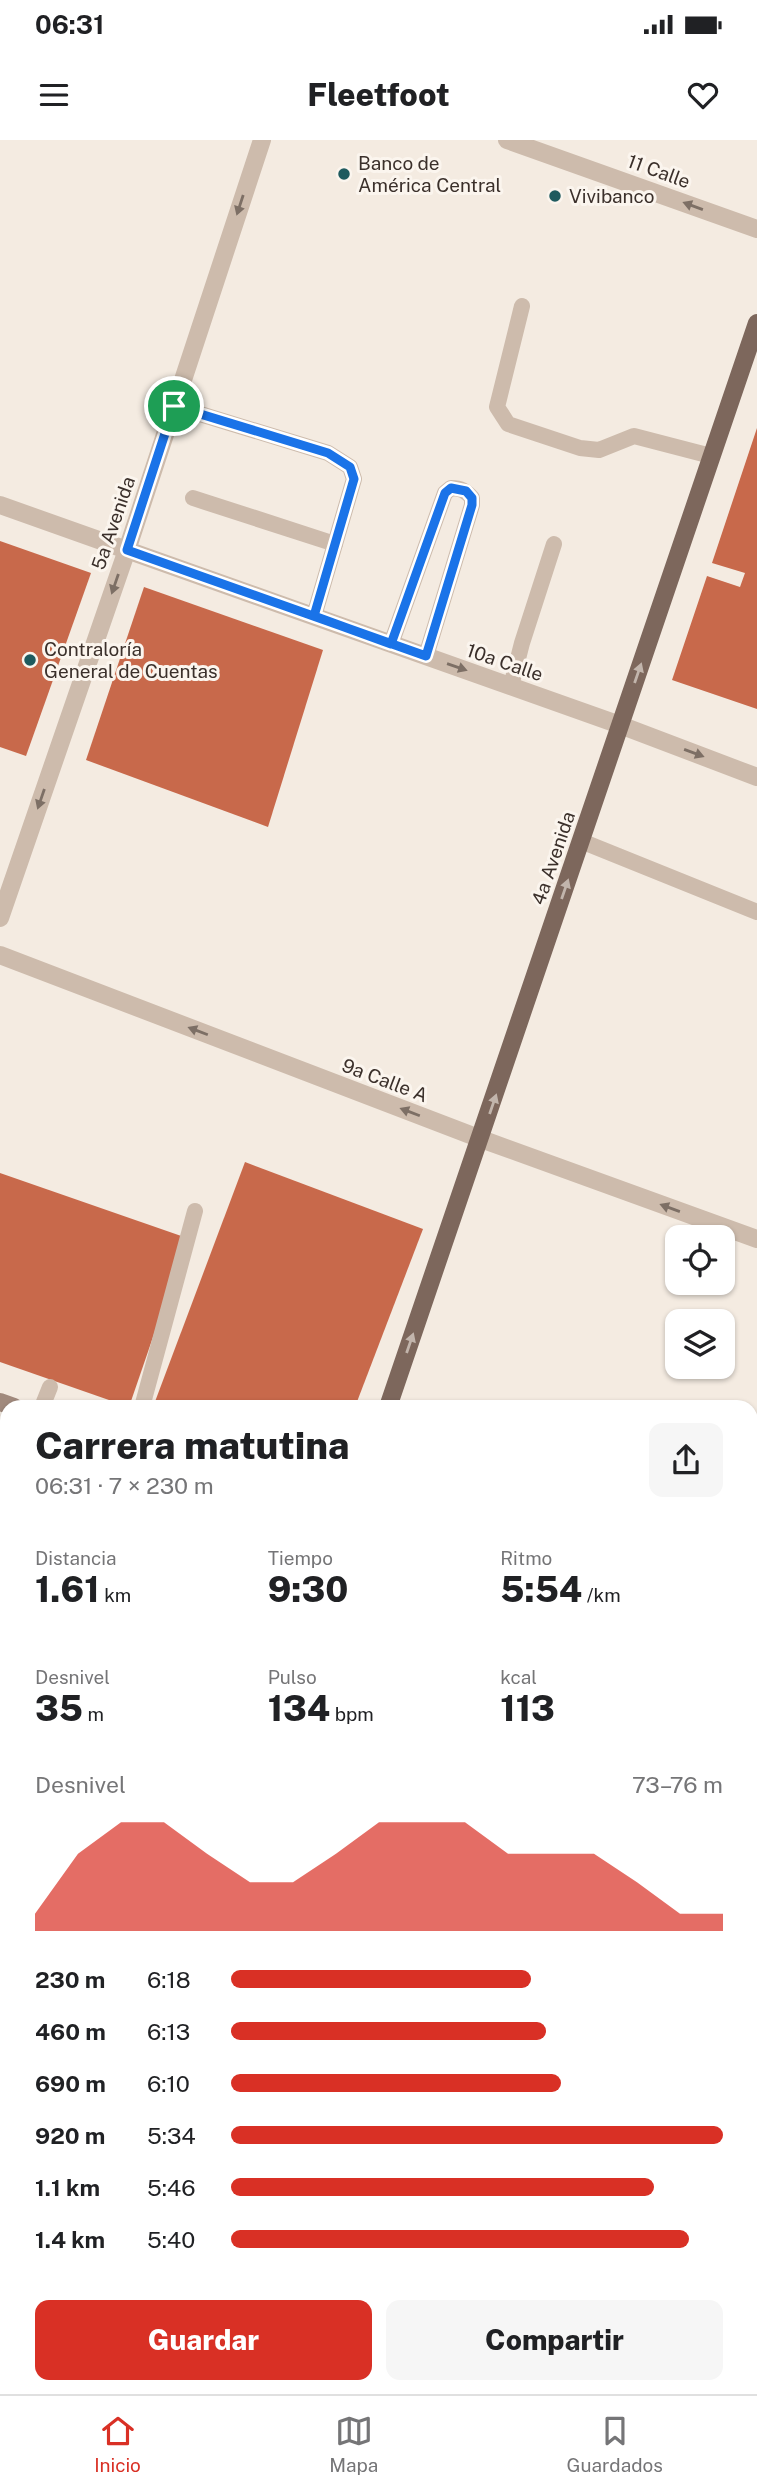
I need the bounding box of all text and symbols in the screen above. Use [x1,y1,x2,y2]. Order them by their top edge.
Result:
text: 06:31 [35,9,104,40]
icon: menu [35,76,73,114]
text: Fleetfoot [307,76,450,113]
icon: heart [684,76,722,114]
street label: 11 Calle [625,150,693,192]
place label: Banco de América Central [358,152,501,196]
marker: Banco de América Central [336,166,352,182]
place label: Vivibanco [569,185,655,207]
marker: Vivibanco [547,188,563,204]
one-way arrow [235,194,245,215]
one-way arrow [682,200,703,211]
pin [144,376,204,436]
icon: arrive [155,387,193,425]
street label: 5a Avenida [87,473,139,573]
one-way arrow [109,573,120,594]
place label: Contraloría General de Cuentas [44,638,218,682]
street label: 10a Calle [464,639,546,685]
marker: Contraloría General de Cuentas [22,652,38,668]
one-way arrow [446,662,467,673]
one-way arrow [633,663,644,684]
one-way arrow [683,748,704,759]
one-way arrow [35,788,46,809]
street label: 4a Avenida [527,809,579,907]
one-way arrow [560,878,571,899]
one-way arrow [187,1025,208,1036]
street label: 9a Calle A [339,1054,431,1106]
one-way arrow [488,1094,498,1115]
one-way arrow [400,1106,421,1117]
one-way arrow [659,1202,680,1213]
map controls [665,1225,735,1379]
button: locate [665,1225,735,1295]
button: layers [665,1309,735,1379]
one-way arrow [405,1332,416,1353]
text: Carrera matutina [35,1423,350,1468]
button: share [649,1423,723,1497]
text: 06:31 · 7 × 230 m [35,1472,214,1499]
text: Distancia [35,1547,117,1569]
text: Tiempo [268,1547,333,1569]
text: Ritmo [500,1547,552,1569]
text: 1.61 [35,1569,100,1610]
text: 9:30 [268,1569,348,1610]
text: 5:54 [500,1569,582,1610]
text: km [100,1584,131,1606]
text: /km [582,1584,621,1606]
text: Desnivel [35,1666,110,1688]
text: Pulso [268,1666,317,1688]
text: kcal [500,1666,537,1688]
text: 35 [35,1688,83,1729]
text: 134 [268,1688,330,1729]
text: 113 [500,1688,555,1729]
text: m [83,1703,104,1725]
text: bpm [330,1703,374,1725]
text: Desnivel [35,1771,126,1798]
text: 73–76 m [632,1771,723,1798]
text: 230 m [35,1966,105,1993]
text: 6:18 [147,1966,191,1993]
text: 460 m [35,2018,106,2045]
text: 6:13 [147,2018,190,2045]
text: 690 m [35,2070,106,2097]
text: 6:10 [147,2070,190,2097]
text: 920 m [35,2122,105,2149]
text: 5:34 [147,2122,196,2149]
text: 1.1 km [35,2174,100,2201]
text: 5:46 [147,2174,196,2201]
text: 1.4 km [35,2226,105,2253]
text: 5:40 [147,2226,195,2253]
button: Guardar [35,2300,372,2380]
button: Compartir [386,2300,723,2380]
tab: Inicio [94,2412,141,2476]
tab: Mapa [329,2412,378,2476]
tab: Guardados [567,2412,663,2476]

